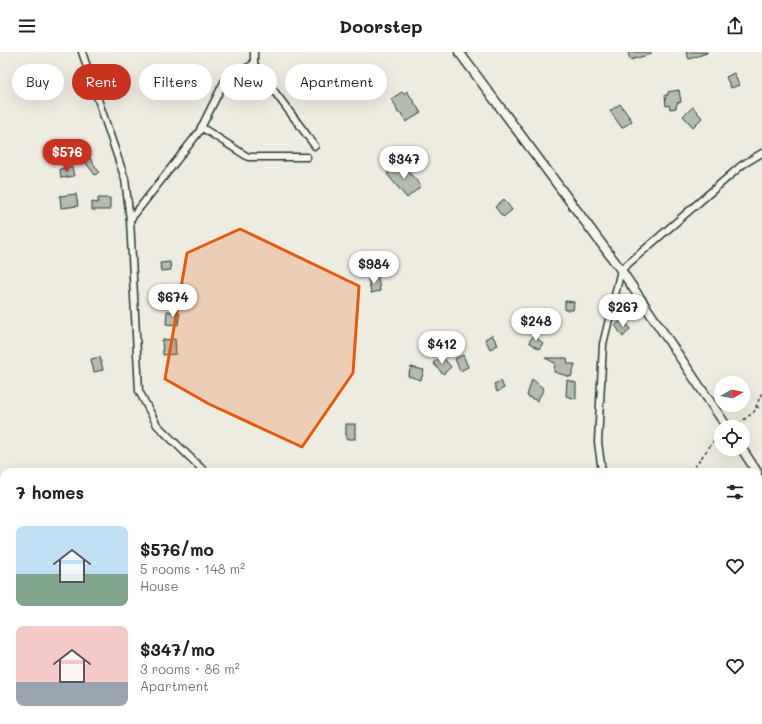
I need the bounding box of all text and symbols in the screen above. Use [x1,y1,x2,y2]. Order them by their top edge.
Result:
text: Doorstep [339,14,423,38]
icon: menu [16,15,38,37]
icon: share [724,15,746,37]
chip: Buy [12,64,64,100]
chip: Rent [72,64,131,100]
chip: Filters [139,64,212,100]
chip: New [220,64,277,100]
chip: Apartment [285,64,387,100]
pin: $576 [43,139,91,173]
text: $576 [52,143,82,160]
pin: $347 [380,146,428,180]
text: $347 [388,150,420,167]
pin: $984 [350,251,398,285]
text: $984 [358,255,390,272]
pin: $674 [149,284,197,318]
text: $674 [157,288,189,305]
pin: $267 [599,294,647,328]
text: $267 [608,298,638,315]
pin: $248 [512,308,560,342]
text: $248 [520,312,552,329]
pin: $412 [418,331,466,365]
text: $412 [427,335,457,352]
north arrow [714,376,750,412]
map controls [714,376,750,456]
button: locate [714,420,750,456]
text: 7 homes [16,481,84,503]
icon: filters [724,481,746,503]
text: $576/mo [140,538,214,560]
icon: home [48,542,96,590]
icon: heart [724,555,746,577]
text: 5 rooms · 148 m² [140,560,245,577]
text: House [140,577,178,594]
text: $347/mo [140,638,215,660]
icon: home [48,642,96,690]
icon: heart [724,655,746,677]
text: 3 rooms · 86 m² [140,660,240,677]
text: Apartment [140,677,209,694]

